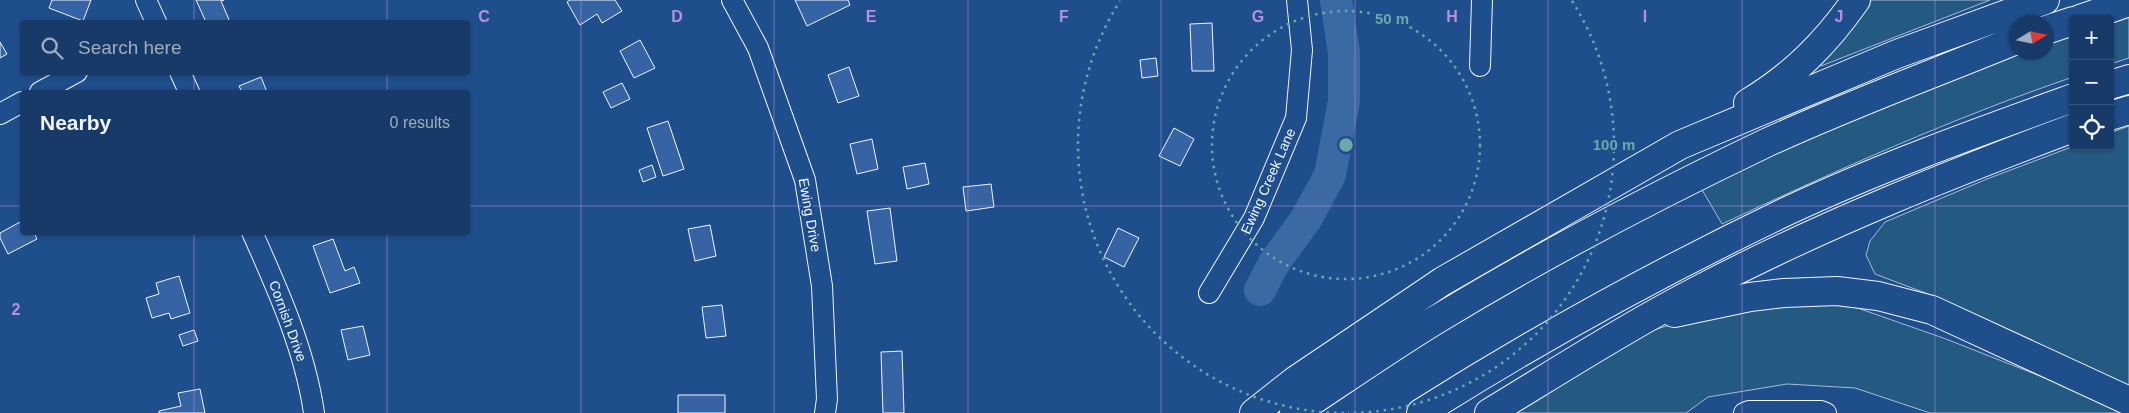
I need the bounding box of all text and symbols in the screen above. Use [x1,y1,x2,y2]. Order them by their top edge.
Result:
text: C [478,8,490,25]
text: D [671,8,683,25]
text: E [866,8,877,25]
text: F [1059,8,1069,25]
text: G [1252,8,1264,25]
text: H [1446,8,1458,25]
text: I [1643,8,1647,25]
text: J [1835,8,1843,25]
text: 50 m [1375,10,1409,27]
north arrow [2009,15,2054,60]
map controls [2069,15,2114,150]
button: + [2069,15,2114,60]
search box [20,20,470,75]
icon: search [38,34,66,62]
text: Search here [78,37,182,58]
button: − [2069,60,2114,105]
button: locate [2069,105,2114,150]
text: Nearby [40,111,111,134]
text: 0 results [390,114,450,131]
street label: Ewing Creek Lane [1237,125,1299,237]
centre of rings [1337,136,1355,154]
text: 100 m [1593,136,1635,153]
street label: Ewing Drive [796,177,824,253]
street label: Cornish Drive [266,278,310,364]
text: 2 [12,301,21,318]

